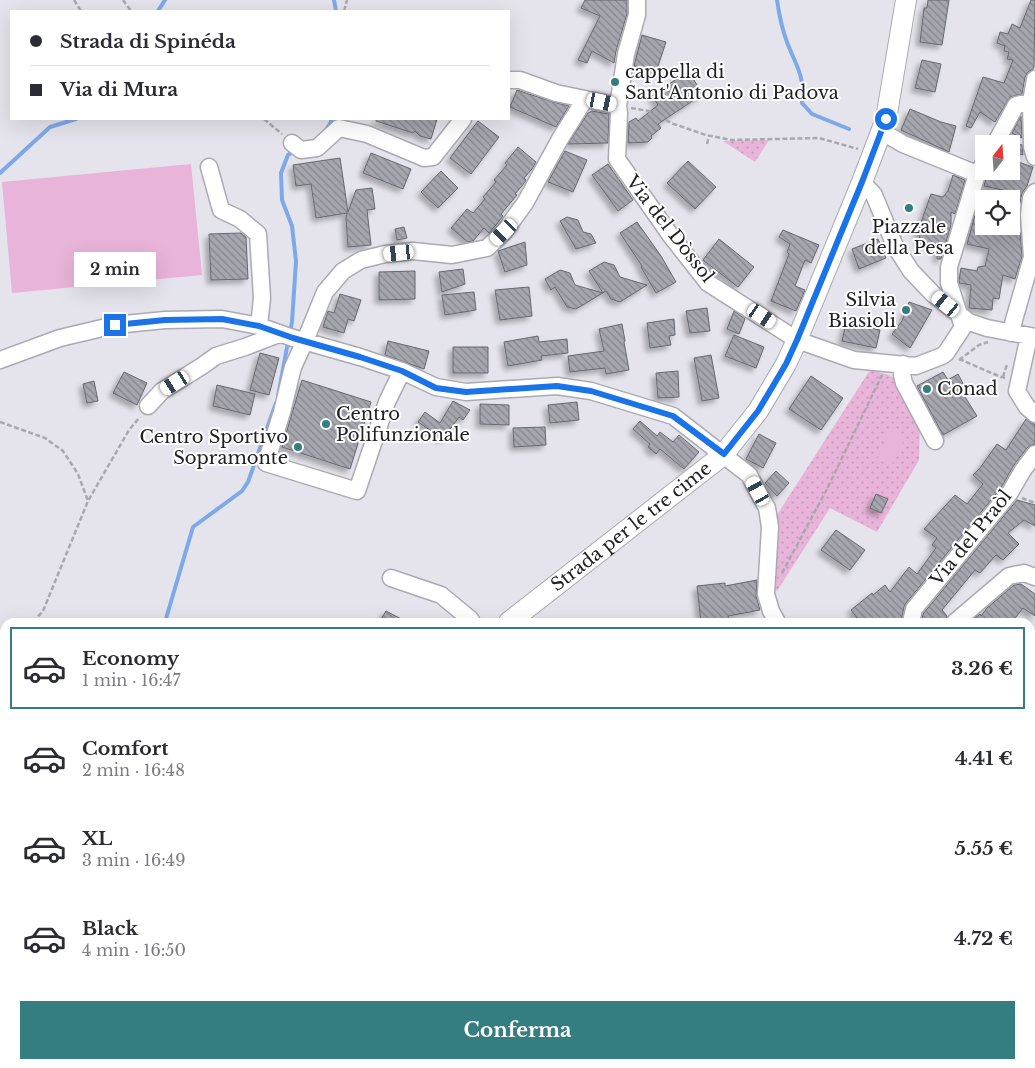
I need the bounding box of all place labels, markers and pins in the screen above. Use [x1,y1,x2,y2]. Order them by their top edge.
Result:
place label: cappella di Sant'Antonio di Padova [625,61,839,104]
marker: cappella di Sant'Antonio di Padova [609,76,621,88]
marker: Piazzale della Pesa [903,202,915,214]
place label: Piazzale della Pesa [864,216,954,259]
place label: Silvia Biasioli [828,289,896,332]
marker: Silvia Biasioli [900,304,912,316]
place label: Conad [937,378,998,400]
marker: Conad [921,383,933,395]
place label: Centro Polifunzionale [336,403,470,446]
marker: Centro Polifunzionale [320,418,332,430]
place label: Centro Sportivo Sopramonte [139,426,288,469]
marker: Centro Sportivo Sopramonte [292,441,304,453]

